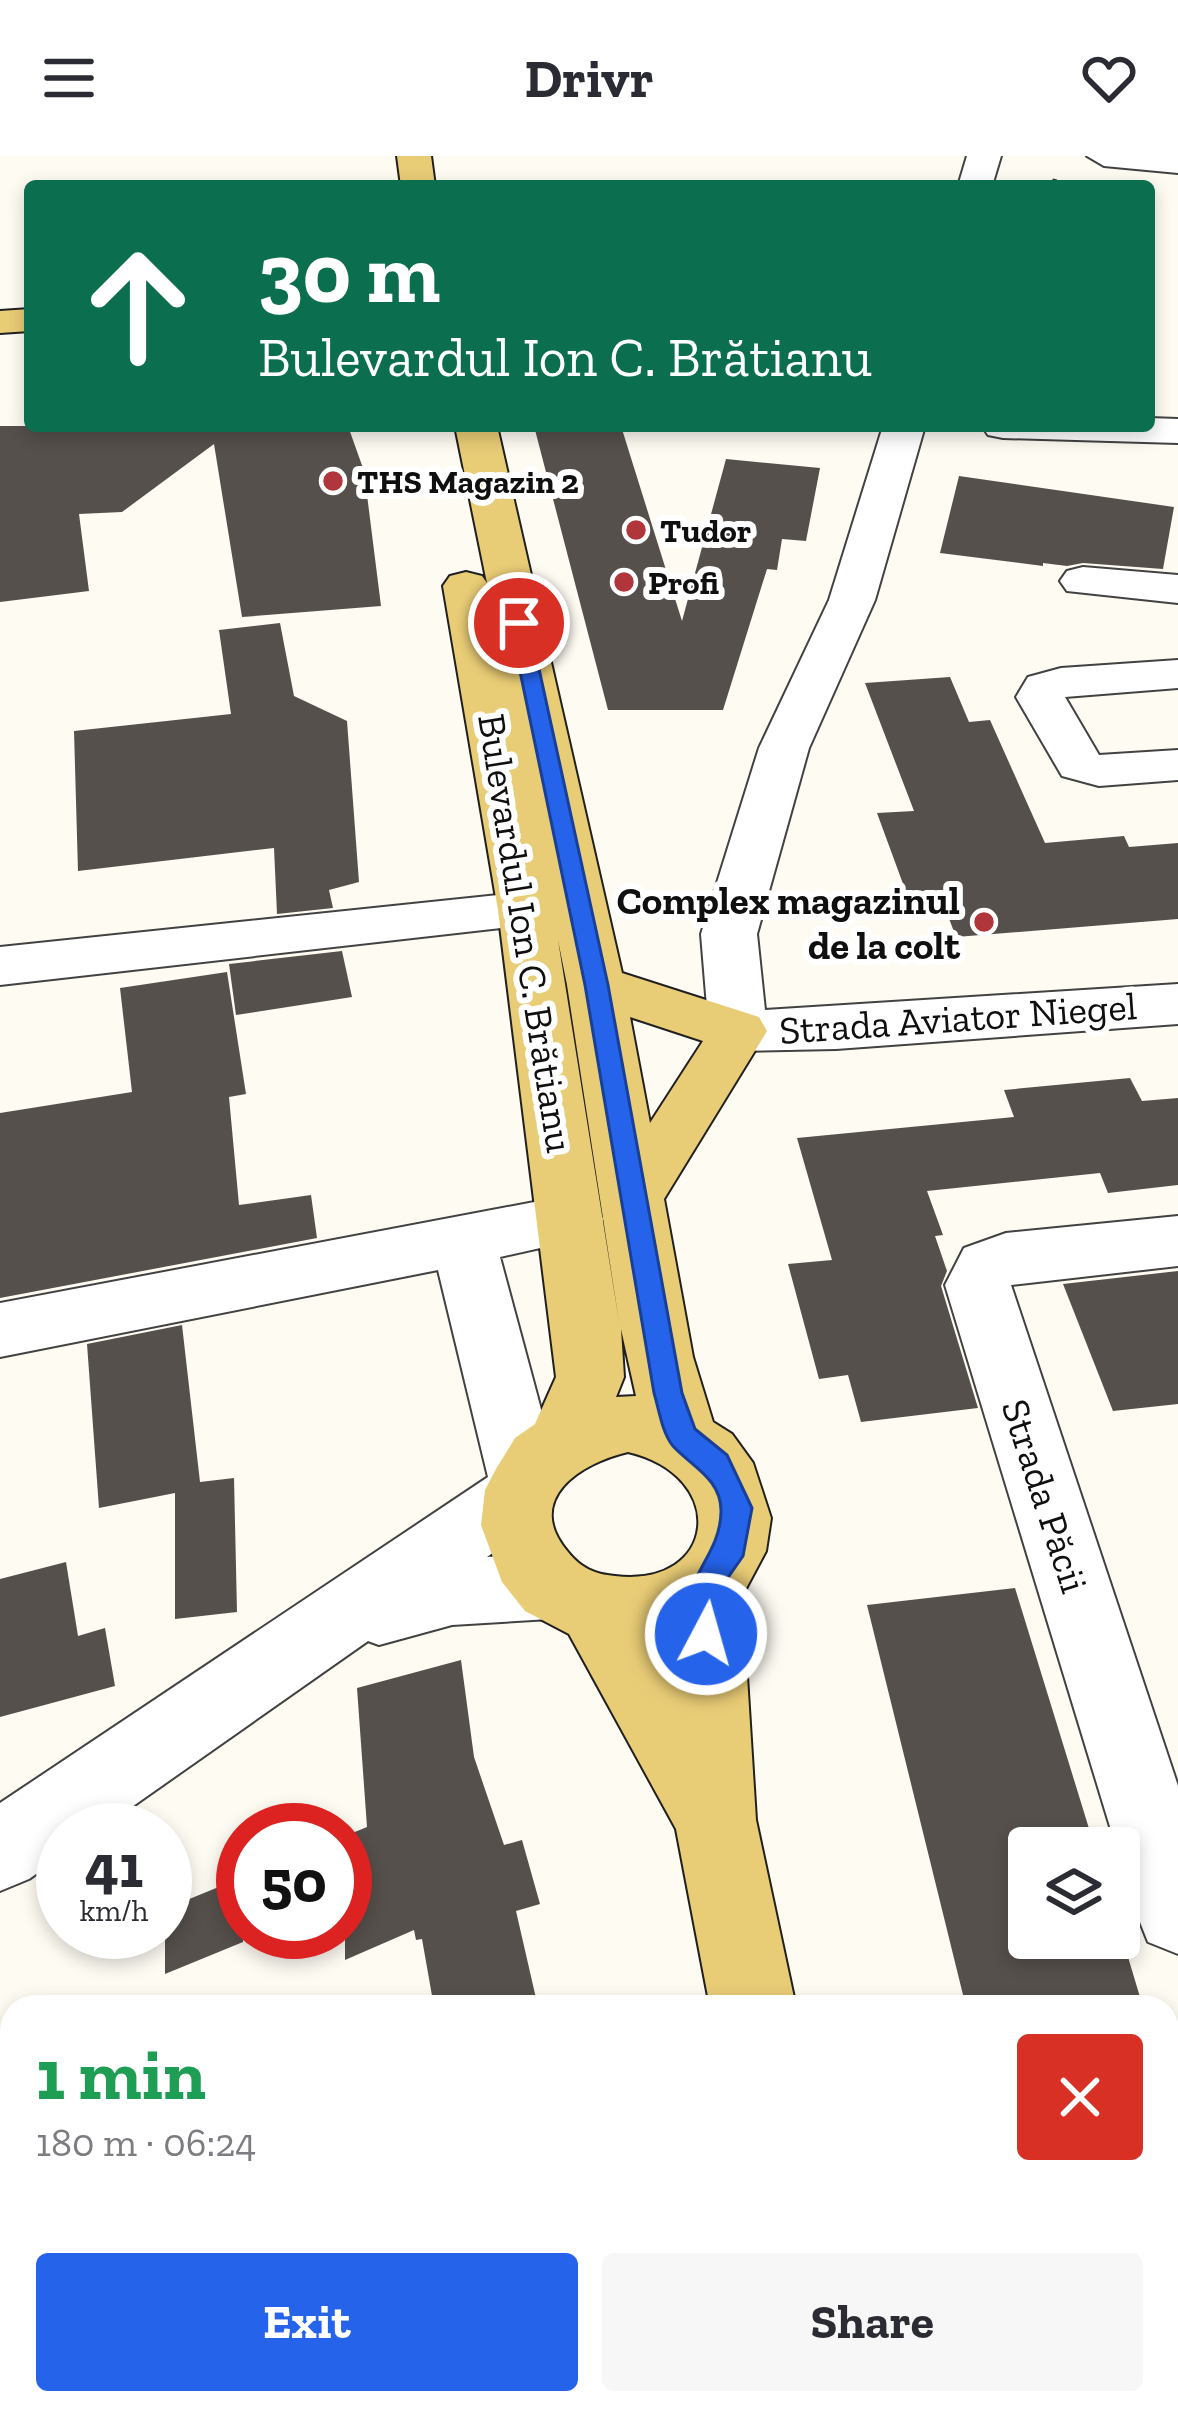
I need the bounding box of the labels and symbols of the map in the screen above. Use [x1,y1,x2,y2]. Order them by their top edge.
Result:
place label: THS Magazin 2 [357,462,579,501]
marker: THS Magazin 2 [320,468,346,494]
place label: Tudor [660,511,751,550]
marker: Tudor [623,517,649,543]
place label: Profi [648,563,720,602]
marker: Profi [611,569,637,595]
pin [468,572,570,674]
street label: Bulevardul Ion C. Brătianu [468,710,584,1156]
place label: Complex magazinul de la colt [617,877,960,969]
marker: Complex magazinul de la colt [971,909,997,935]
street label: Strada Aviator Niegel [778,982,1138,1054]
street label: Strada Păcii [992,1393,1098,1599]
position arrow [643,1571,769,1697]
speed limit sign: 50 [216,1803,372,1959]

